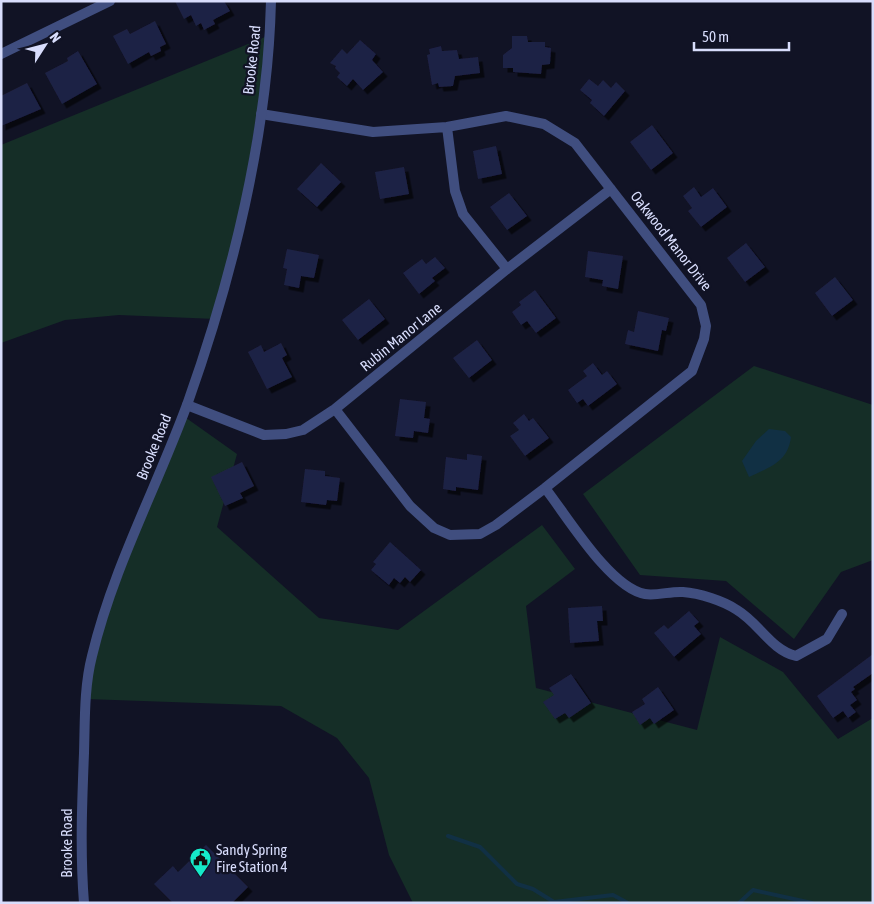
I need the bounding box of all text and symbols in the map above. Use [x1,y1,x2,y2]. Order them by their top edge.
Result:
north arrow [20,20,70,70]
scale bar [694,20,789,52]
street label: Brooke Road [239,25,264,95]
text: 50 m [702,28,729,45]
text: N [47,29,64,45]
street label: Oakwood Manor Drive [627,188,716,294]
street label: Rubin Manor Lane [357,299,445,374]
street label: Brooke Road [133,411,174,482]
street label: Brooke Road [58,808,75,878]
place label: Sandy Spring Fire Station 4 [216,841,288,875]
public building icon: Sandy Spring Fire Station 4 [188,847,212,878]

